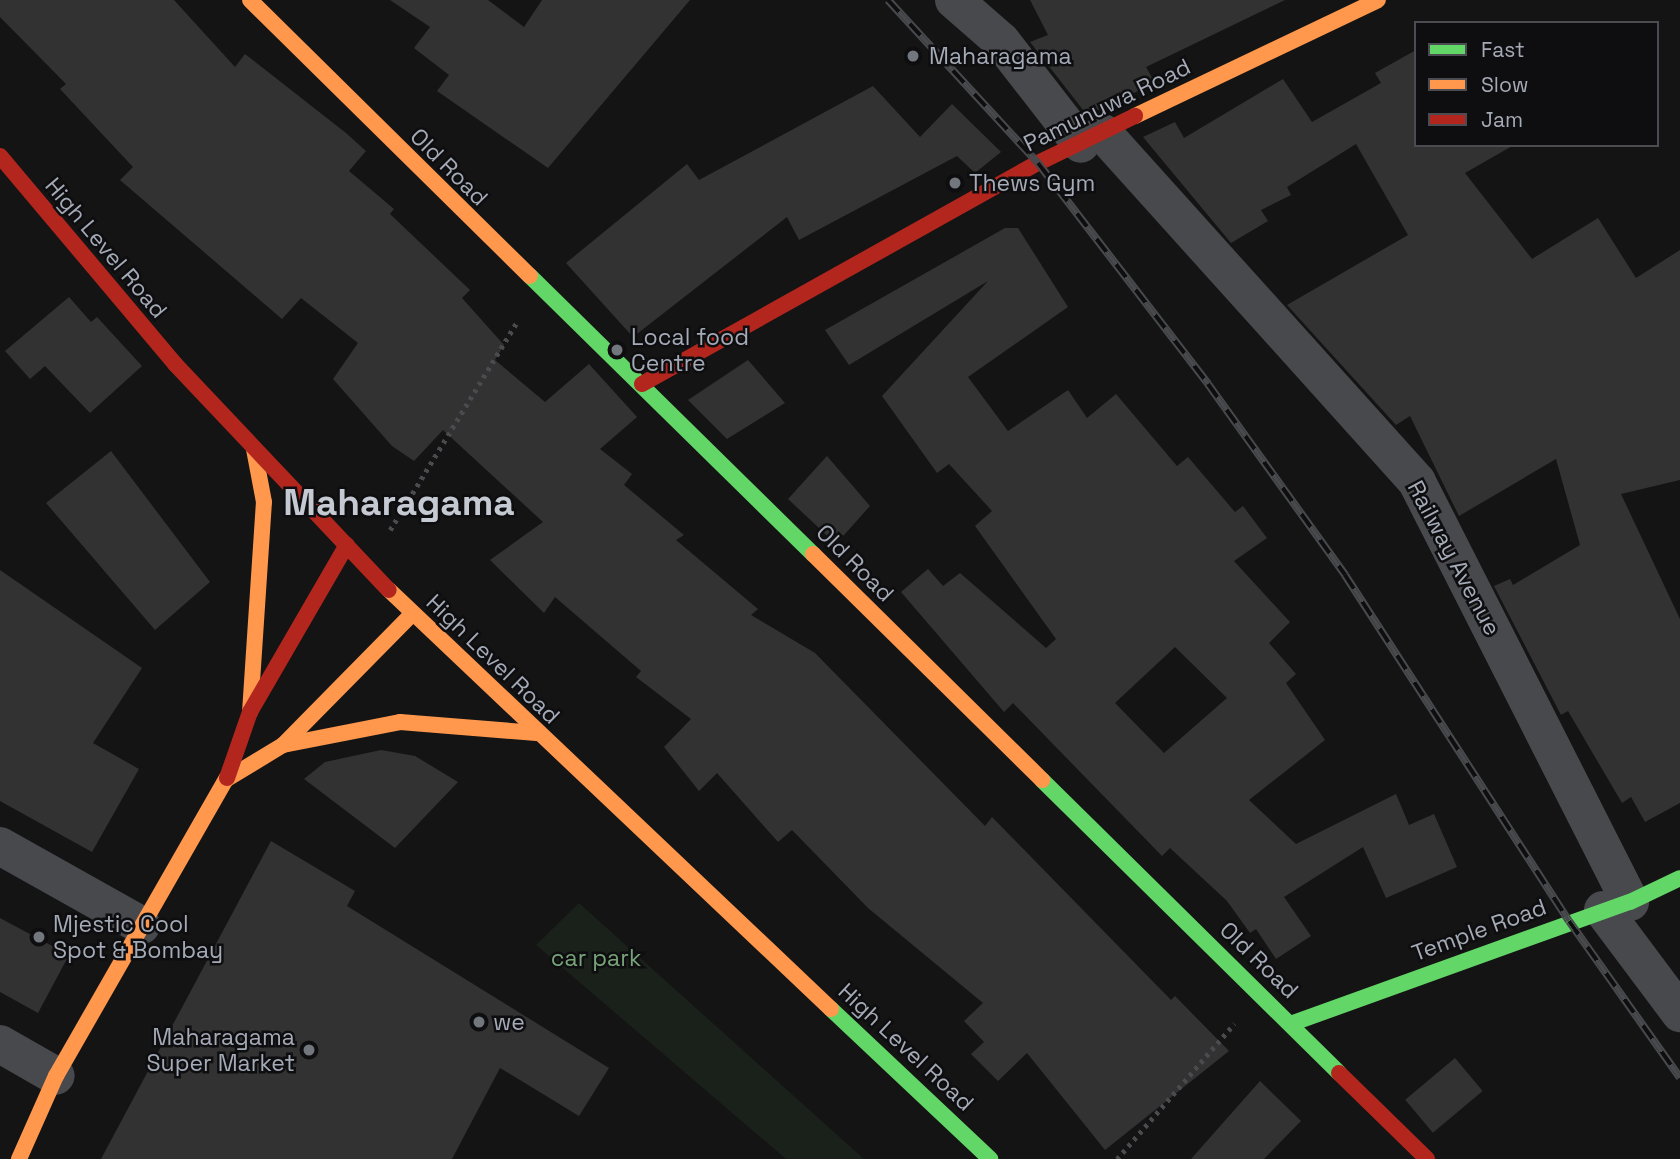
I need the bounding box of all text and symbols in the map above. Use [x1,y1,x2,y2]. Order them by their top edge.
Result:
legend [1414,21,1659,147]
text: Fast [1481,36,1525,63]
place label: Maharagama [929,42,1072,70]
marker: Maharagama [903,46,923,66]
street label: Pamunuwa Road [1019,53,1195,157]
text: Slow [1481,71,1529,98]
text: Jam [1481,106,1523,133]
street label: Old Road [405,123,493,211]
place label: Thews Gym [969,169,1095,197]
street label: High Level Road [39,172,173,324]
marker: Thews Gym [947,175,963,191]
place label: Local food Centre [631,323,749,377]
marker: Local food Centre [609,342,625,358]
street label: Railway Avenue [1402,476,1506,640]
district label: Maharagama [283,481,515,525]
street label: Old Road [811,519,899,607]
street label: High Level Road [421,588,565,730]
street label: Temple Road [1408,893,1550,967]
place label: Mjestic Cool Spot & Bombay [53,910,223,964]
street label: Old Road [1214,916,1304,1004]
marker: Mjestic Cool Spot & Bombay [31,929,47,945]
park label: car park [551,944,641,972]
street label: High Level Road [833,977,979,1117]
place label: we [493,1008,525,1036]
marker: we [471,1014,487,1030]
place label: Maharagama Super Market [147,1023,295,1077]
marker: Maharagama Super Market [301,1042,317,1058]

